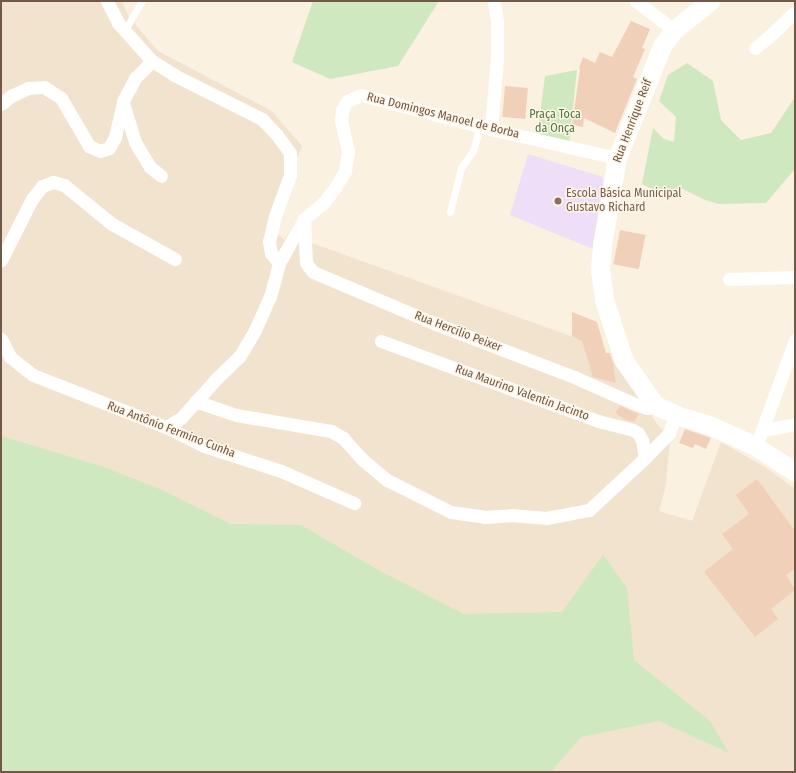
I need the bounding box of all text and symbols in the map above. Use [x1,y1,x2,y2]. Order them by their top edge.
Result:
street label: Rua Henrique Reif [610,77,656,165]
street label: Rua Domingos Manoel de Borba [365,90,521,142]
park label: Praça Toca da Onça [529,108,581,136]
place label: Escola Básica Municipal Gustavo Richard [566,187,681,215]
marker: Escola Básica Municipal Gustavo Richard [553,196,563,206]
street label: Rua Hercílio Peixer [412,309,504,355]
street label: Rua Maurino Valentin Jacinto [453,362,591,424]
street label: Rua Antônio Fermino Cunha [105,399,237,461]

